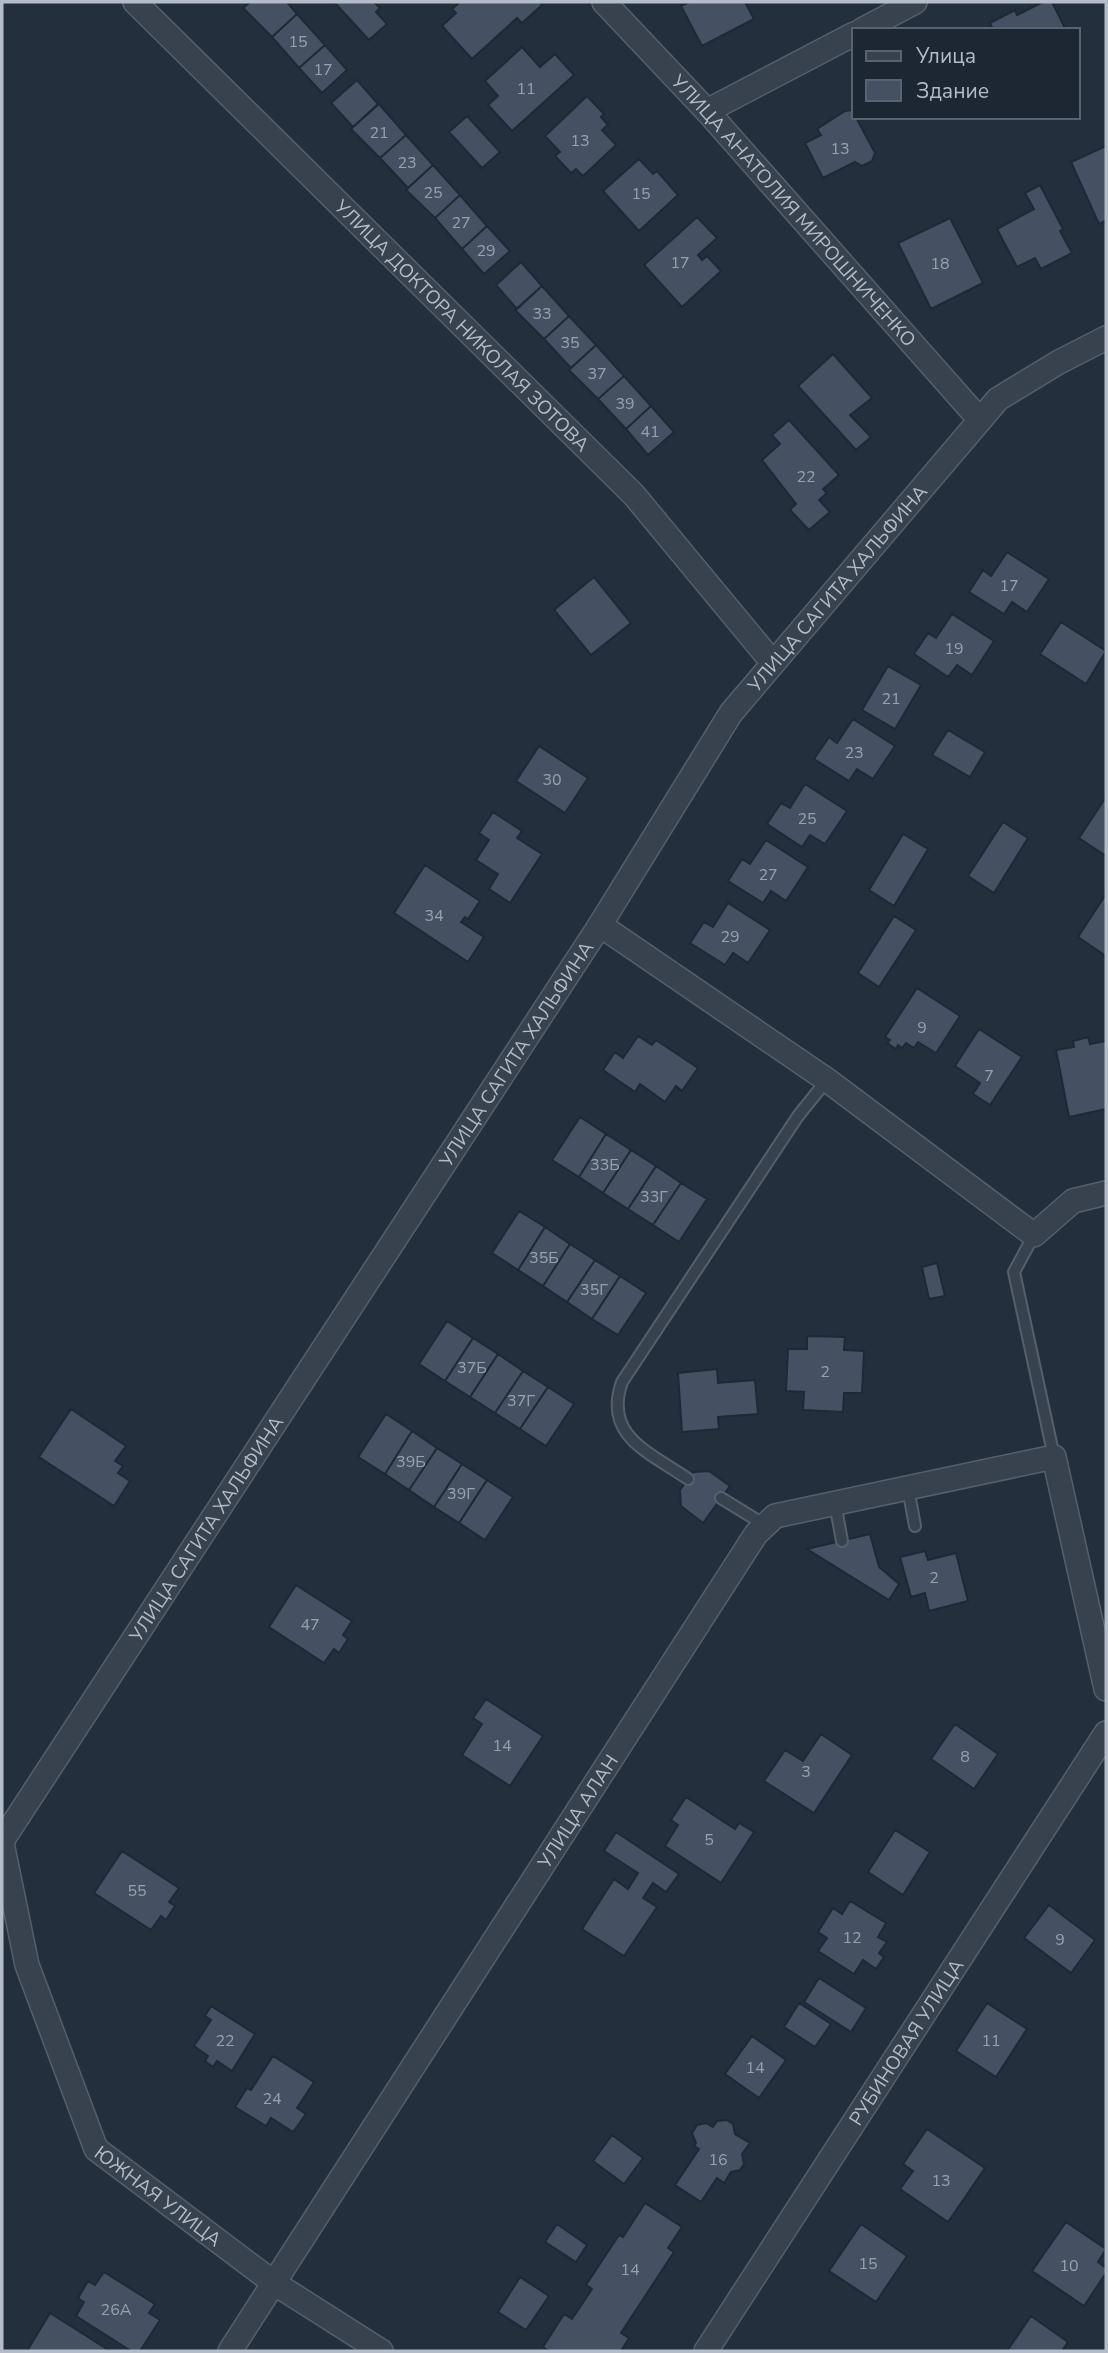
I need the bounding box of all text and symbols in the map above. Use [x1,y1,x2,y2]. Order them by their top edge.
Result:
legend [852,28,1080,119]
house number: 15 [288,31,308,53]
text: Улица [915,42,976,70]
house number: 17 [313,59,333,81]
street label: УЛИЦА АНАТОЛИЯ МИРОШНИЧЕНКО [665,69,921,353]
text: Здание [916,77,989,105]
house number: 11 [516,78,536,100]
house number: 21 [369,122,389,144]
house number: 13 [570,130,590,152]
house number: 13 [830,138,850,160]
house number: 23 [397,152,417,174]
house number: 25 [423,182,443,204]
house number: 15 [631,183,651,205]
street label: УЛИЦА ДОКТОРА НИКОЛАЯ ЗОТОВА [328,194,595,458]
house number: 27 [451,212,471,234]
house number: 29 [476,240,496,262]
house number: 17 [670,252,690,274]
house number: 18 [930,253,950,275]
house number: 33 [532,303,552,325]
house number: 35 [560,332,580,354]
house number: 37 [587,363,607,385]
house number: 39 [615,393,635,415]
house number: 41 [640,421,660,443]
house number: 22 [796,466,816,488]
street label: УЛИЦА САГИТА ХАЛЬФИНА [742,480,934,699]
house number: 17 [999,575,1019,597]
house number: 19 [944,638,964,660]
house number: 21 [881,688,901,710]
house number: 23 [844,742,864,764]
house number: 30 [542,769,562,791]
house number: 25 [797,808,817,830]
house number: 27 [758,864,778,886]
house number: 34 [424,905,444,927]
house number: 29 [720,926,740,948]
street label: УЛИЦА САГИТА ХАЛЬФИНА [433,936,600,1173]
house number: 9 [917,1017,927,1039]
house number: 7 [984,1065,994,1087]
house number: 33Б [590,1154,620,1176]
house number: 33Г [640,1186,668,1208]
house number: 35Б [529,1247,559,1269]
house number: 35Г [580,1279,608,1301]
house number: 37Б [457,1357,487,1379]
house number: 2 [820,1361,830,1383]
house number: 37Г [507,1390,535,1412]
street label: УЛИЦА САГИТА ХАЛЬФИНА [123,1411,290,1648]
house number: 39Б [396,1451,426,1473]
house number: 39Г [447,1483,475,1505]
house number: 2 [929,1567,939,1589]
house number: 47 [300,1614,320,1636]
house number: 14 [492,1735,512,1757]
house number: 8 [960,1746,970,1768]
street label: УЛИЦА АЛАН [532,1750,625,1874]
house number: 3 [801,1761,811,1783]
house number: 5 [704,1829,714,1851]
house number: 55 [127,1880,147,1902]
house number: 12 [842,1927,862,1949]
house number: 9 [1055,1929,1065,1951]
street label: РУБИНОВАЯ УЛИЦА [843,1954,970,2131]
house number: 22 [215,2030,235,2052]
house number: 11 [981,2030,1001,2052]
house number: 14 [745,2057,765,2079]
house number: 24 [262,2088,282,2110]
street label: ЮЖНАЯ УЛИЦА [89,2140,227,2253]
house number: 16 [708,2149,728,2171]
house number: 13 [931,2170,951,2192]
house number: 15 [858,2253,878,2275]
house number: 10 [1059,2255,1079,2277]
house number: 14 [620,2259,640,2281]
house number: 26А [101,2299,132,2321]

